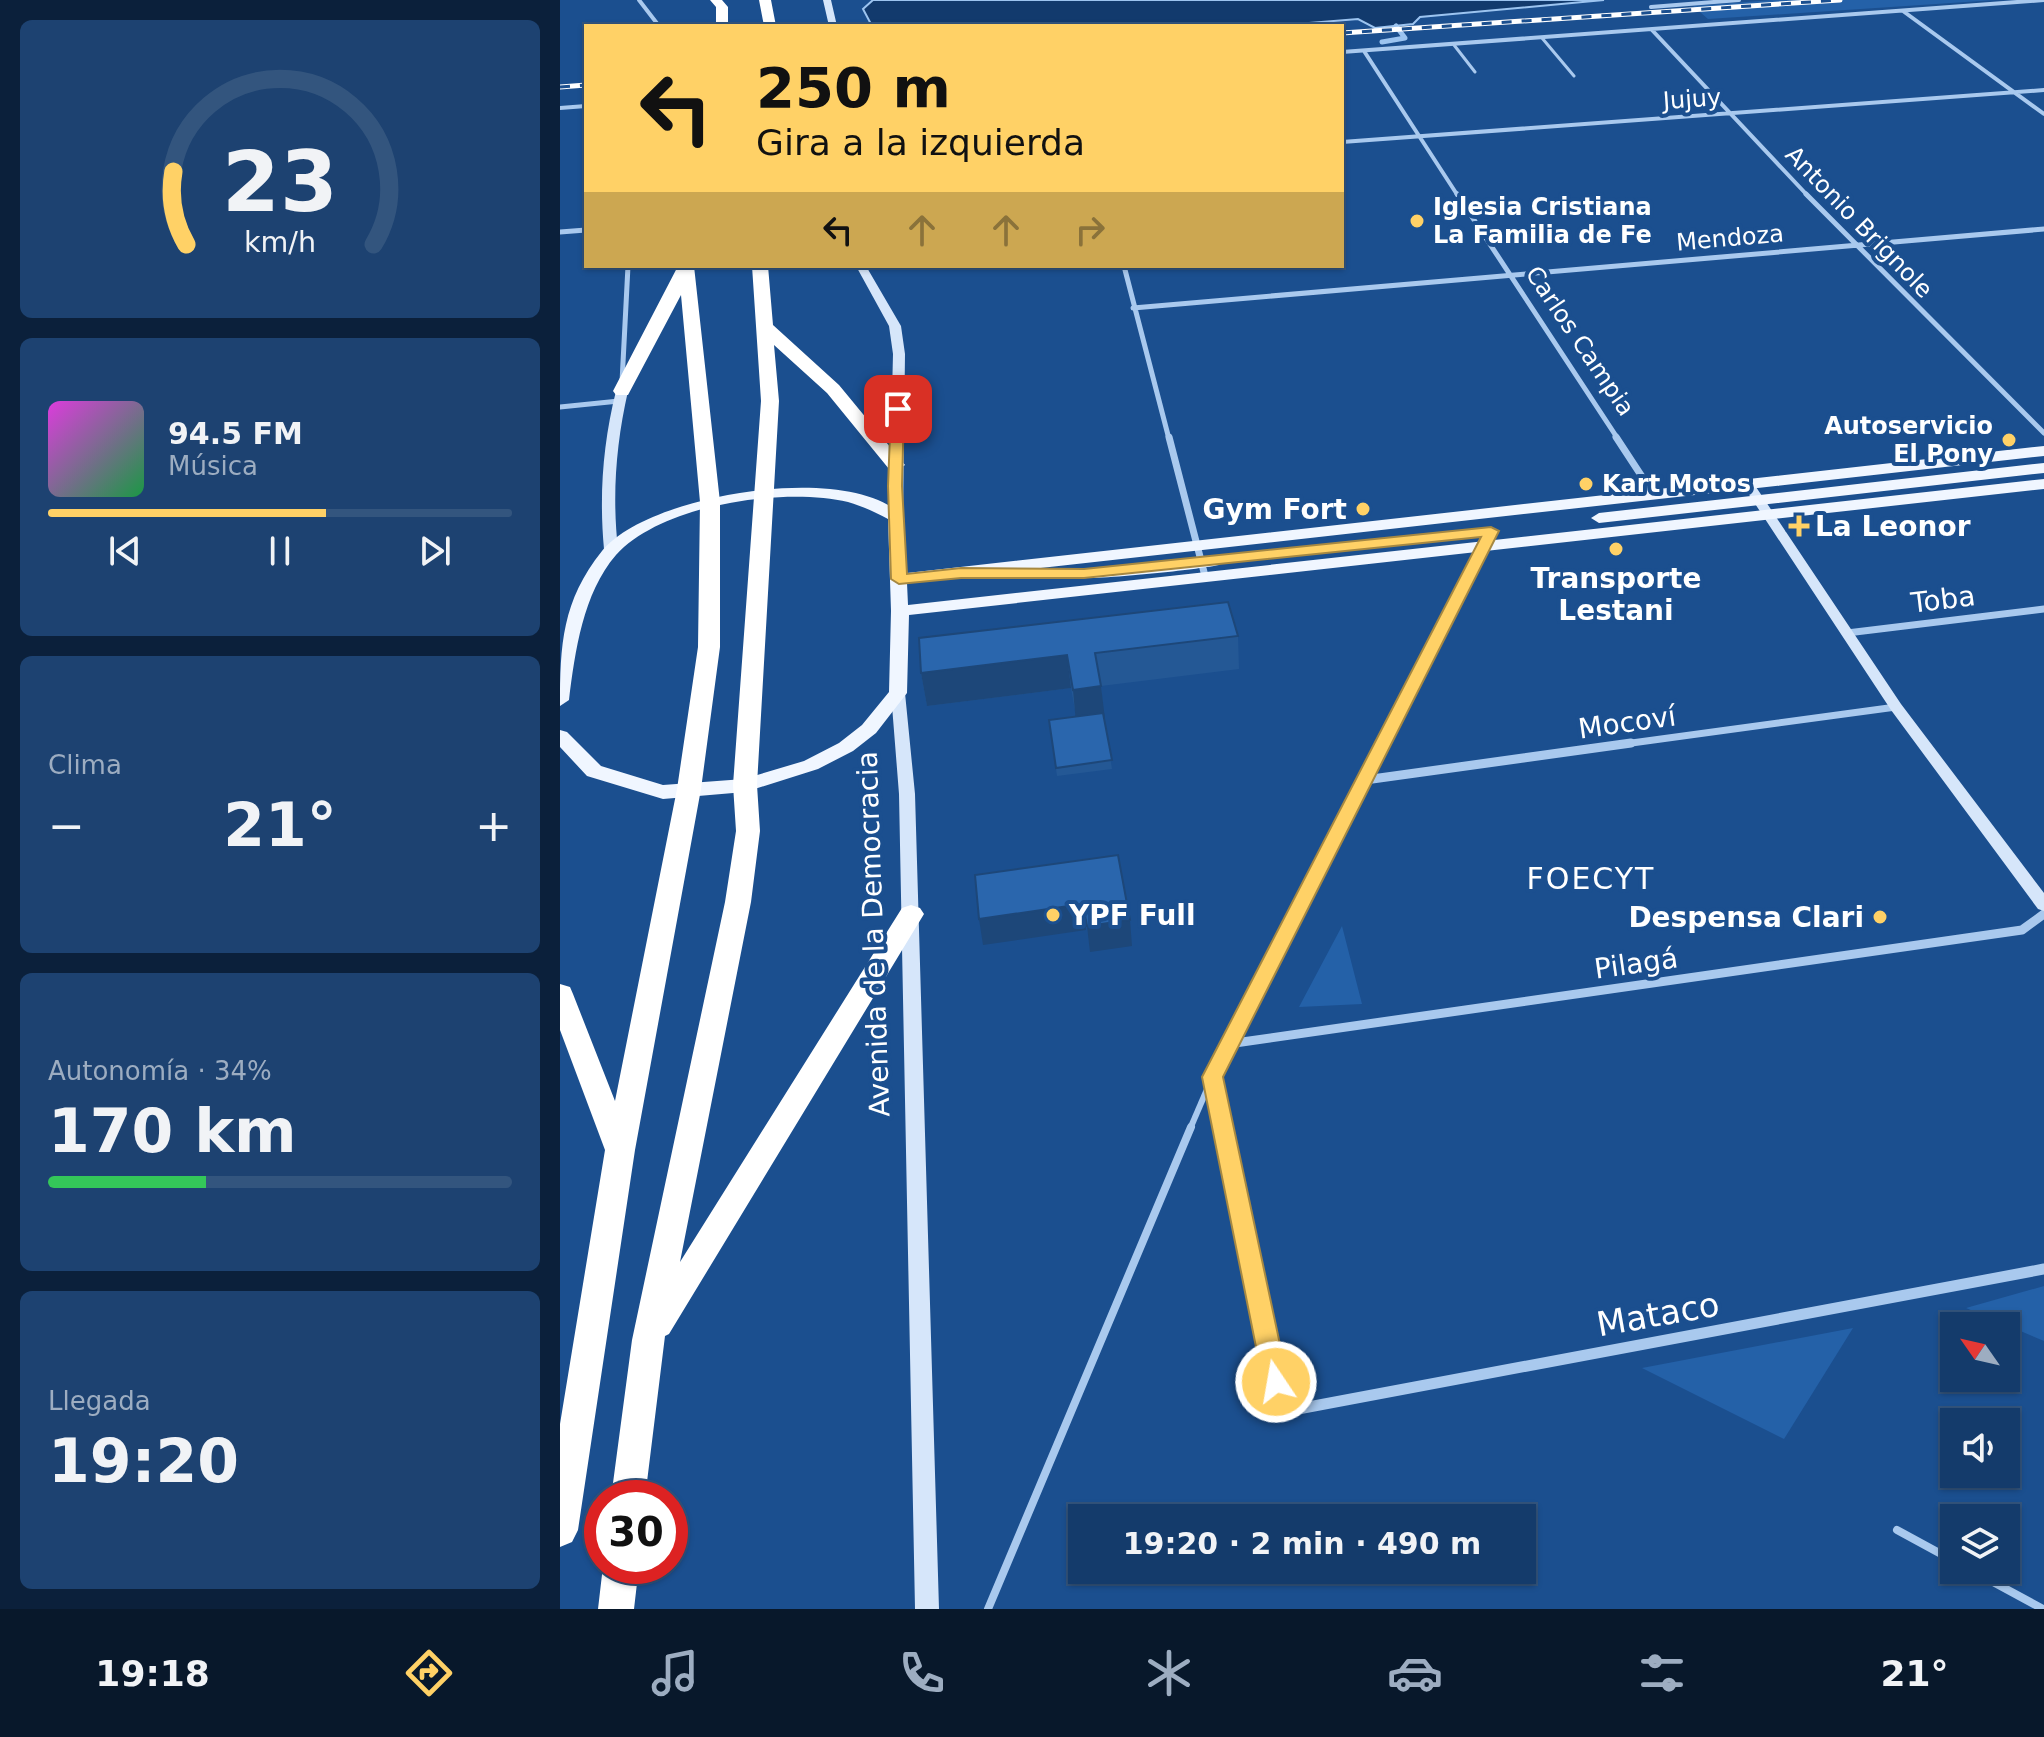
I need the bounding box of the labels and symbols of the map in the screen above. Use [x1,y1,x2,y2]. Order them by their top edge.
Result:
street label: Jujuy [1660,83,1722,115]
street label: Antonio Brignole [1780,141,1938,303]
place label: Iglesia Cristiana La Familia de Fe [1433,193,1652,249]
marker: Iglesia Cristiana La Familia de Fe [1408,212,1426,230]
street label: Mendoza [1675,219,1785,257]
street label: Carlos Campia [1520,261,1640,421]
pin [864,375,932,443]
place label: Autoservicio El Pony [1824,412,1993,468]
marker: Autoservicio El Pony [2000,431,2018,449]
place label: Kart Motos [1602,470,1751,498]
marker: Kart Motos [1577,475,1595,493]
place label: Gym Fort [1202,493,1347,526]
marker: Gym Fort [1354,500,1372,518]
place label: La Leonor [1815,510,1971,543]
marker: La Leonor [1790,517,1808,535]
marker: Transporte Lestani [1607,540,1625,558]
place label: Transporte Lestani [1531,562,1701,627]
street label: Toba [1908,579,1977,620]
street label: Mocoví [1576,699,1679,746]
street label: Avenida de la Democracia [851,751,896,1117]
district label: FOECYT [1527,861,1655,896]
place label: YPF Full [1068,899,1196,932]
place label: Despensa Clari [1628,901,1864,934]
marker: YPF Full [1044,906,1062,924]
marker: Despensa Clari [1871,908,1889,926]
street label: Pilagá [1592,941,1680,986]
street label: Mataco [1594,1284,1722,1344]
north arrow [1940,1312,2020,1392]
position arrow [1234,1340,1318,1424]
speed limit sign: 30 [584,1480,688,1584]

